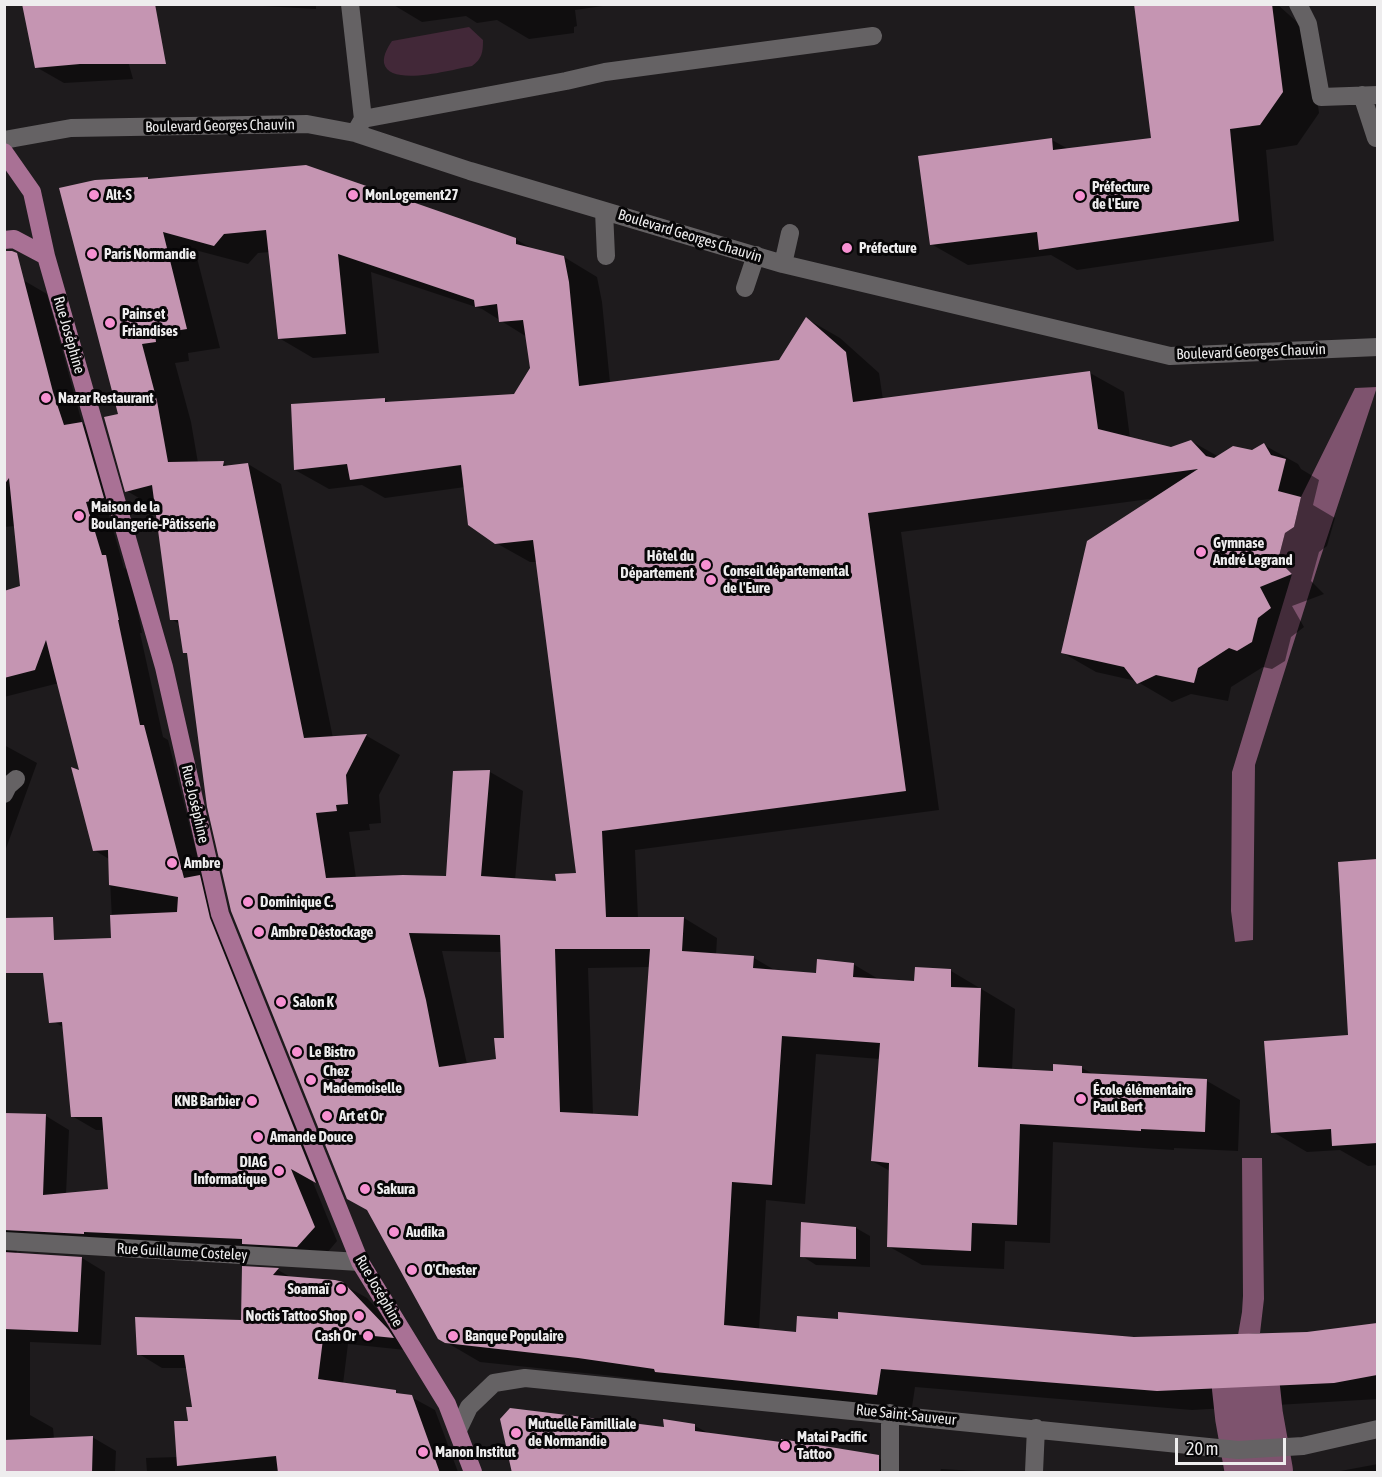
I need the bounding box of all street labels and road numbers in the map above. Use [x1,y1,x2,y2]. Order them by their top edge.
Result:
street label: Boulevard Georges Chauvin [145,116,295,136]
street label: Boulevard Georges Chauvin [616,206,764,266]
street label: Rue Joséphine [49,294,89,376]
street label: Boulevard Georges Chauvin [1176,340,1326,364]
street label: Rue Joséphine [177,763,213,845]
street label: Rue Guillaume Costeley [116,1240,248,1264]
street label: Rue Joséphine [351,1252,407,1330]
street label: Rue Saint-Sauveur [855,1401,957,1429]

